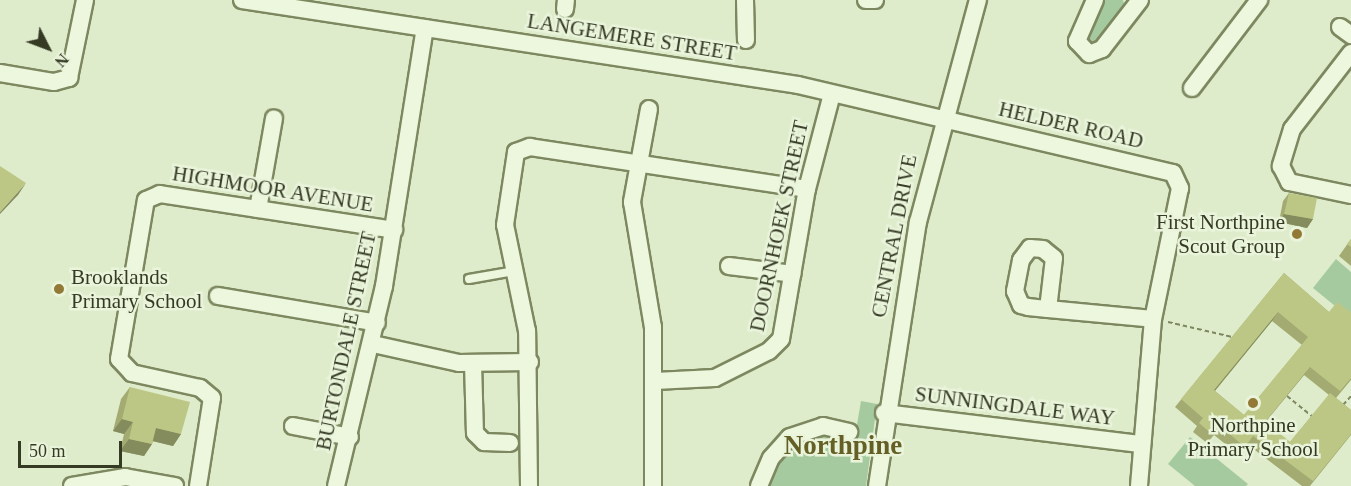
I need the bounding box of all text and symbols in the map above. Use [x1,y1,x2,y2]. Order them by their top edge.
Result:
street label: LANGEMERE STREET [525,8,739,66]
north arrow [18,18,78,78]
text: N [52,50,72,70]
street label: HELDER ROAD [996,96,1146,154]
street label: DOORNHOEK STREET [744,118,814,334]
street label: CENTRAL DRIVE [866,152,922,320]
street label: HIGHMOOR AVENUE [170,161,376,217]
place label: First Northpine Scout Group [1156,209,1285,259]
marker: First Northpine Scout Group [1290,227,1304,241]
street label: BURTONDALE STREET [311,229,381,453]
place label: Brooklands Primary School [71,264,202,314]
marker: Brooklands Primary School [52,282,66,296]
street label: SUNNINGDALE WAY [913,381,1117,431]
marker: Northpine Primary School [1246,396,1260,410]
place label: Northpine Primary School [1187,412,1319,462]
scale bar [21,429,124,467]
district label: Northpine [784,430,902,462]
text: 50 m [29,441,66,461]

